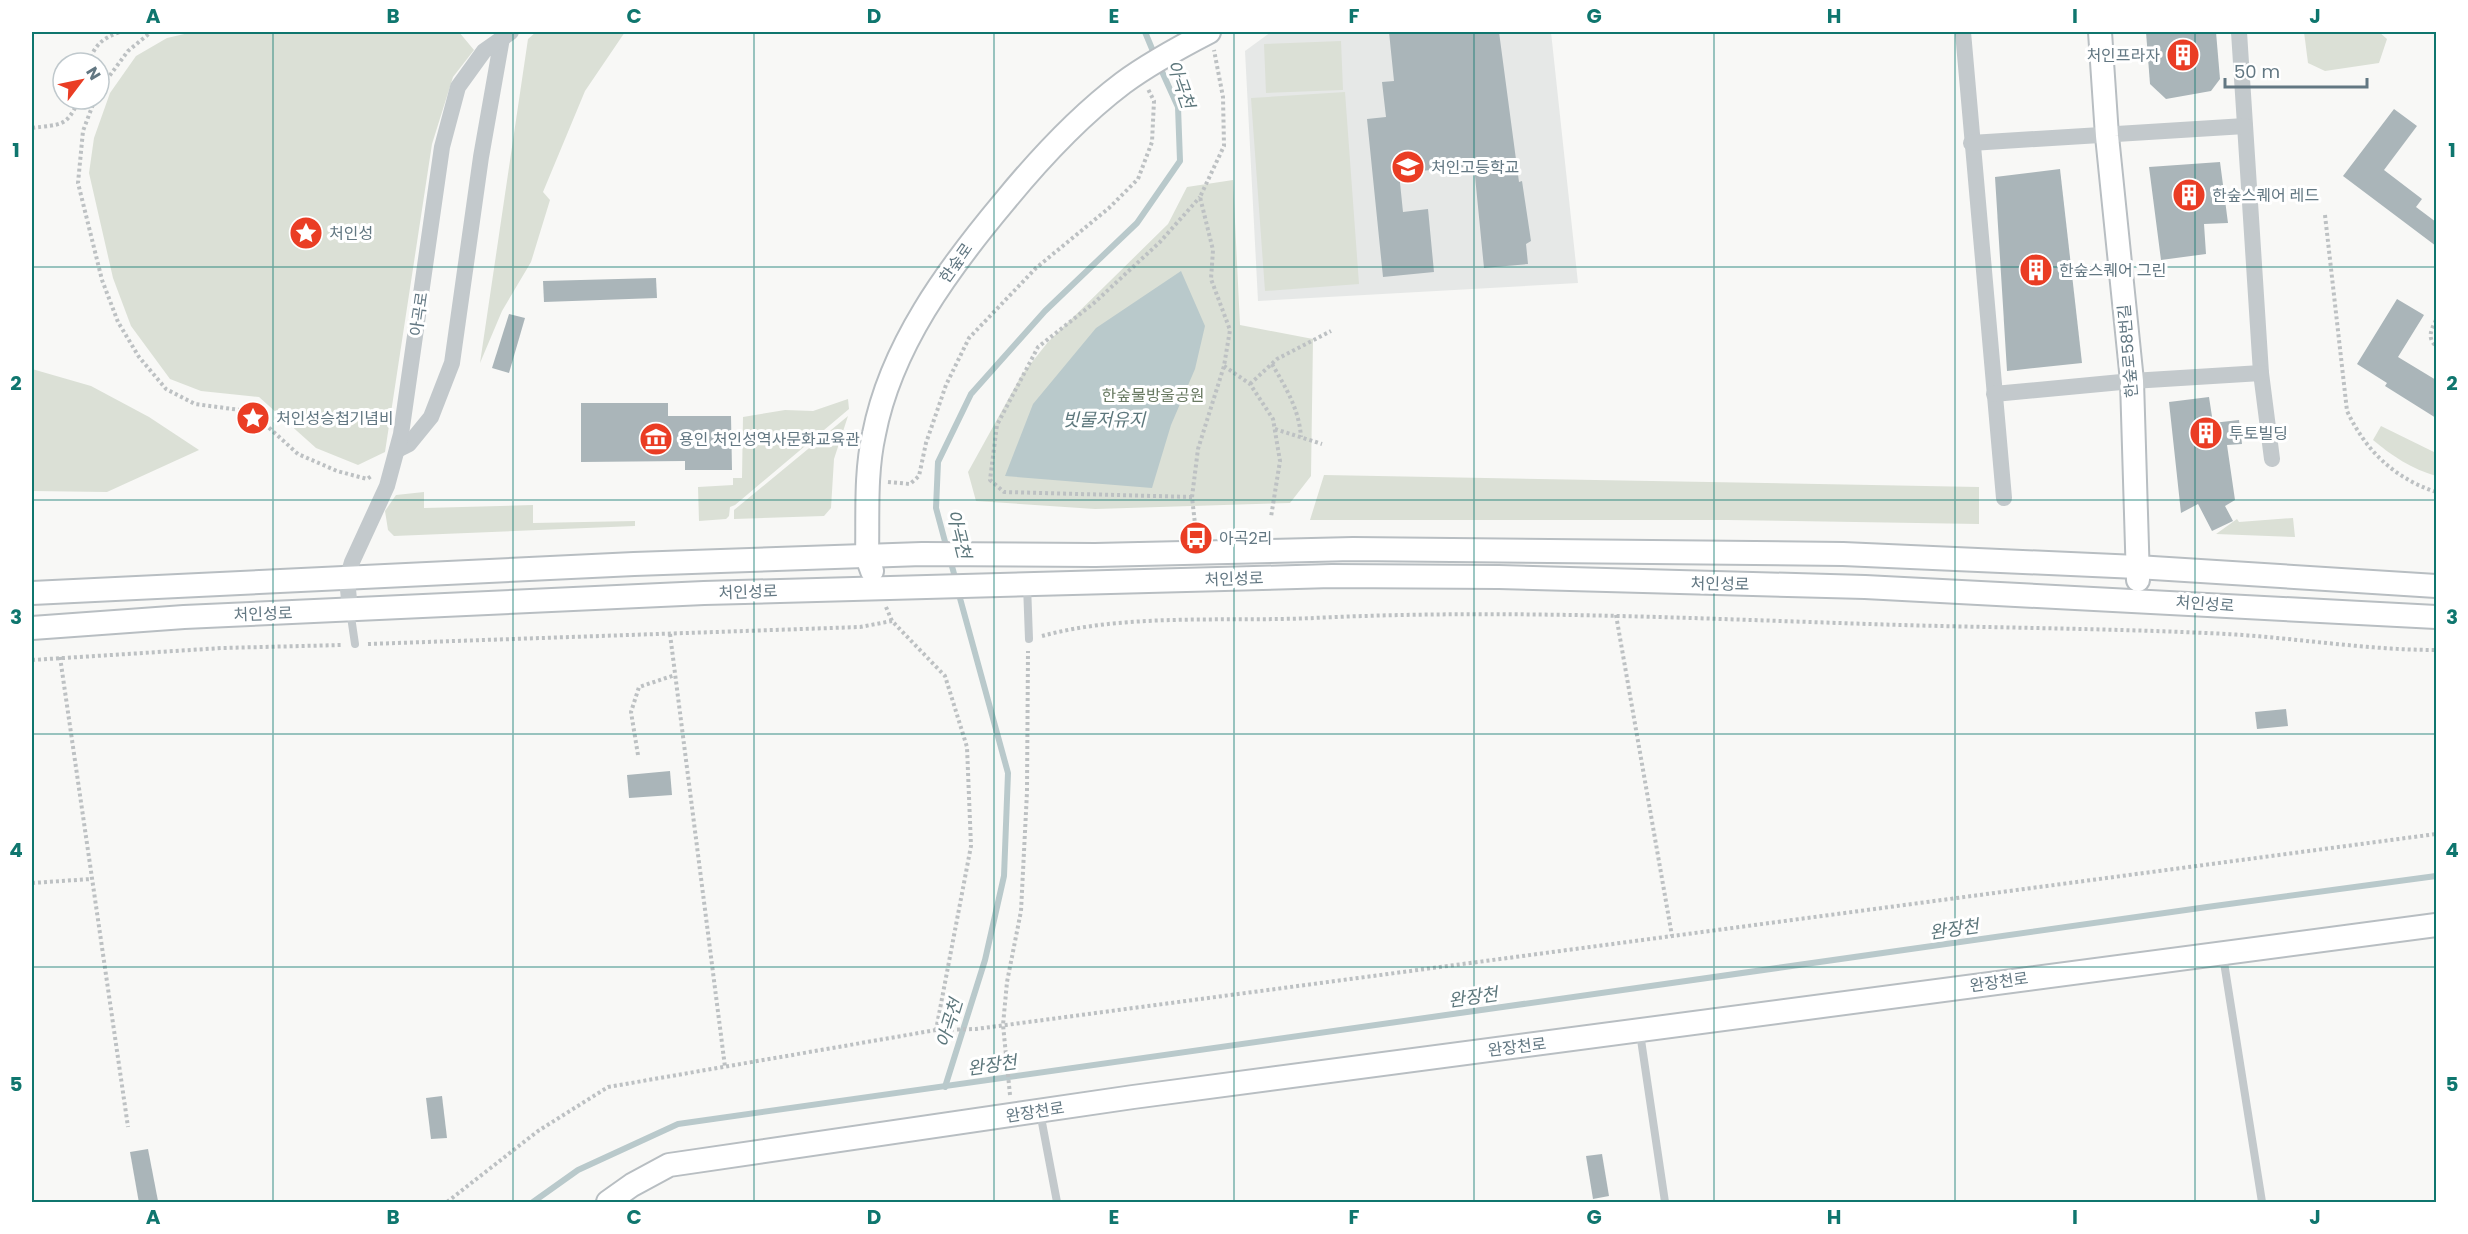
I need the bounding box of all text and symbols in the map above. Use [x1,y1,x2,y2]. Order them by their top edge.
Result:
text: A [146,2,161,30]
text: B [386,2,400,30]
text: C [626,2,642,30]
text: D [867,2,881,30]
text: E [1109,2,1119,30]
text: F [1349,2,1360,30]
text: G [1586,2,1602,30]
text: H [1827,2,1841,30]
text: I [2072,2,2078,30]
text: J [2309,2,2321,30]
building icon: 처인프라자 [2165,37,2201,73]
place label: 처인프라자 [2086,44,2160,67]
north arrow [51,51,111,111]
scale bar [2225,51,2368,89]
water label: 아곡천 [1161,56,1202,114]
text: 50 m [2234,59,2280,84]
text: N [80,62,106,85]
text: 1 [12,136,20,164]
text: 1 [2448,136,2456,164]
school or university icon: 처인고등학교 [1390,149,1426,185]
place label: 처인고등학교 [1431,156,1519,179]
building icon: 한숲스퀘어 레드 [2171,177,2207,213]
place label: 한숲스퀘어 레드 [2212,184,2319,207]
place icon: 처인성 [288,215,324,251]
place label: 처인성 [329,222,373,245]
street label: 한숲로 [934,238,978,288]
building icon: 한숲스퀘어 그린 [2018,252,2054,288]
place label: 한숲스퀘어 그린 [2059,259,2166,282]
street label: 아곡로 [405,290,433,337]
street label: 한숲로58번길 [2112,303,2144,399]
text: 2 [10,369,22,397]
text: 2 [2446,369,2458,397]
park label: 한숲물방울공원 [1101,384,1205,407]
place icon: 처인성승첩기념비 [235,400,271,436]
place label: 처인성승첩기념비 [276,407,394,430]
water label: 빗물저유지 [1063,407,1147,432]
building icon: 투토빌딩 [2188,415,2224,451]
museum icon: 용인 처인성역사문화교육관 [638,421,674,457]
place label: 투토빌딩 [2229,422,2288,445]
place label: 용인 처인성역사문화교육관 [679,428,860,451]
water label: 아곡천 [941,507,978,563]
bus stop icon: 아곡2리 [1178,520,1214,556]
place label: 아곡2리 [1219,527,1272,550]
street label: 처인성로 [1204,566,1264,592]
street label: 처인성로 [1690,572,1750,596]
street label: 처인성로 [718,579,778,605]
street label: 처인성로 [2175,590,2235,618]
street label: 처인성로 [233,601,293,627]
text: 3 [10,603,22,631]
text: 3 [2446,603,2458,631]
text: 4 [9,836,23,864]
text: 4 [2445,836,2459,864]
water label: 완장천 [1928,913,1983,945]
street label: 완장천로 [1968,966,2030,997]
water label: 완장천 [1447,981,1502,1013]
water label: 아곡천 [930,993,969,1050]
street label: 완장천로 [1486,1032,1548,1062]
water label: 완장천 [966,1049,1021,1081]
text: 5 [10,1070,23,1098]
text: 5 [2446,1070,2459,1098]
street label: 완장천로 [1004,1096,1066,1128]
text: A [146,1203,161,1231]
text: B [386,1203,400,1231]
text: C [626,1203,642,1231]
text: D [867,1203,881,1231]
text: E [1109,1203,1119,1231]
text: F [1349,1203,1360,1231]
text: G [1586,1203,1602,1231]
text: H [1827,1203,1841,1231]
text: I [2072,1203,2078,1231]
text: J [2309,1203,2321,1231]

